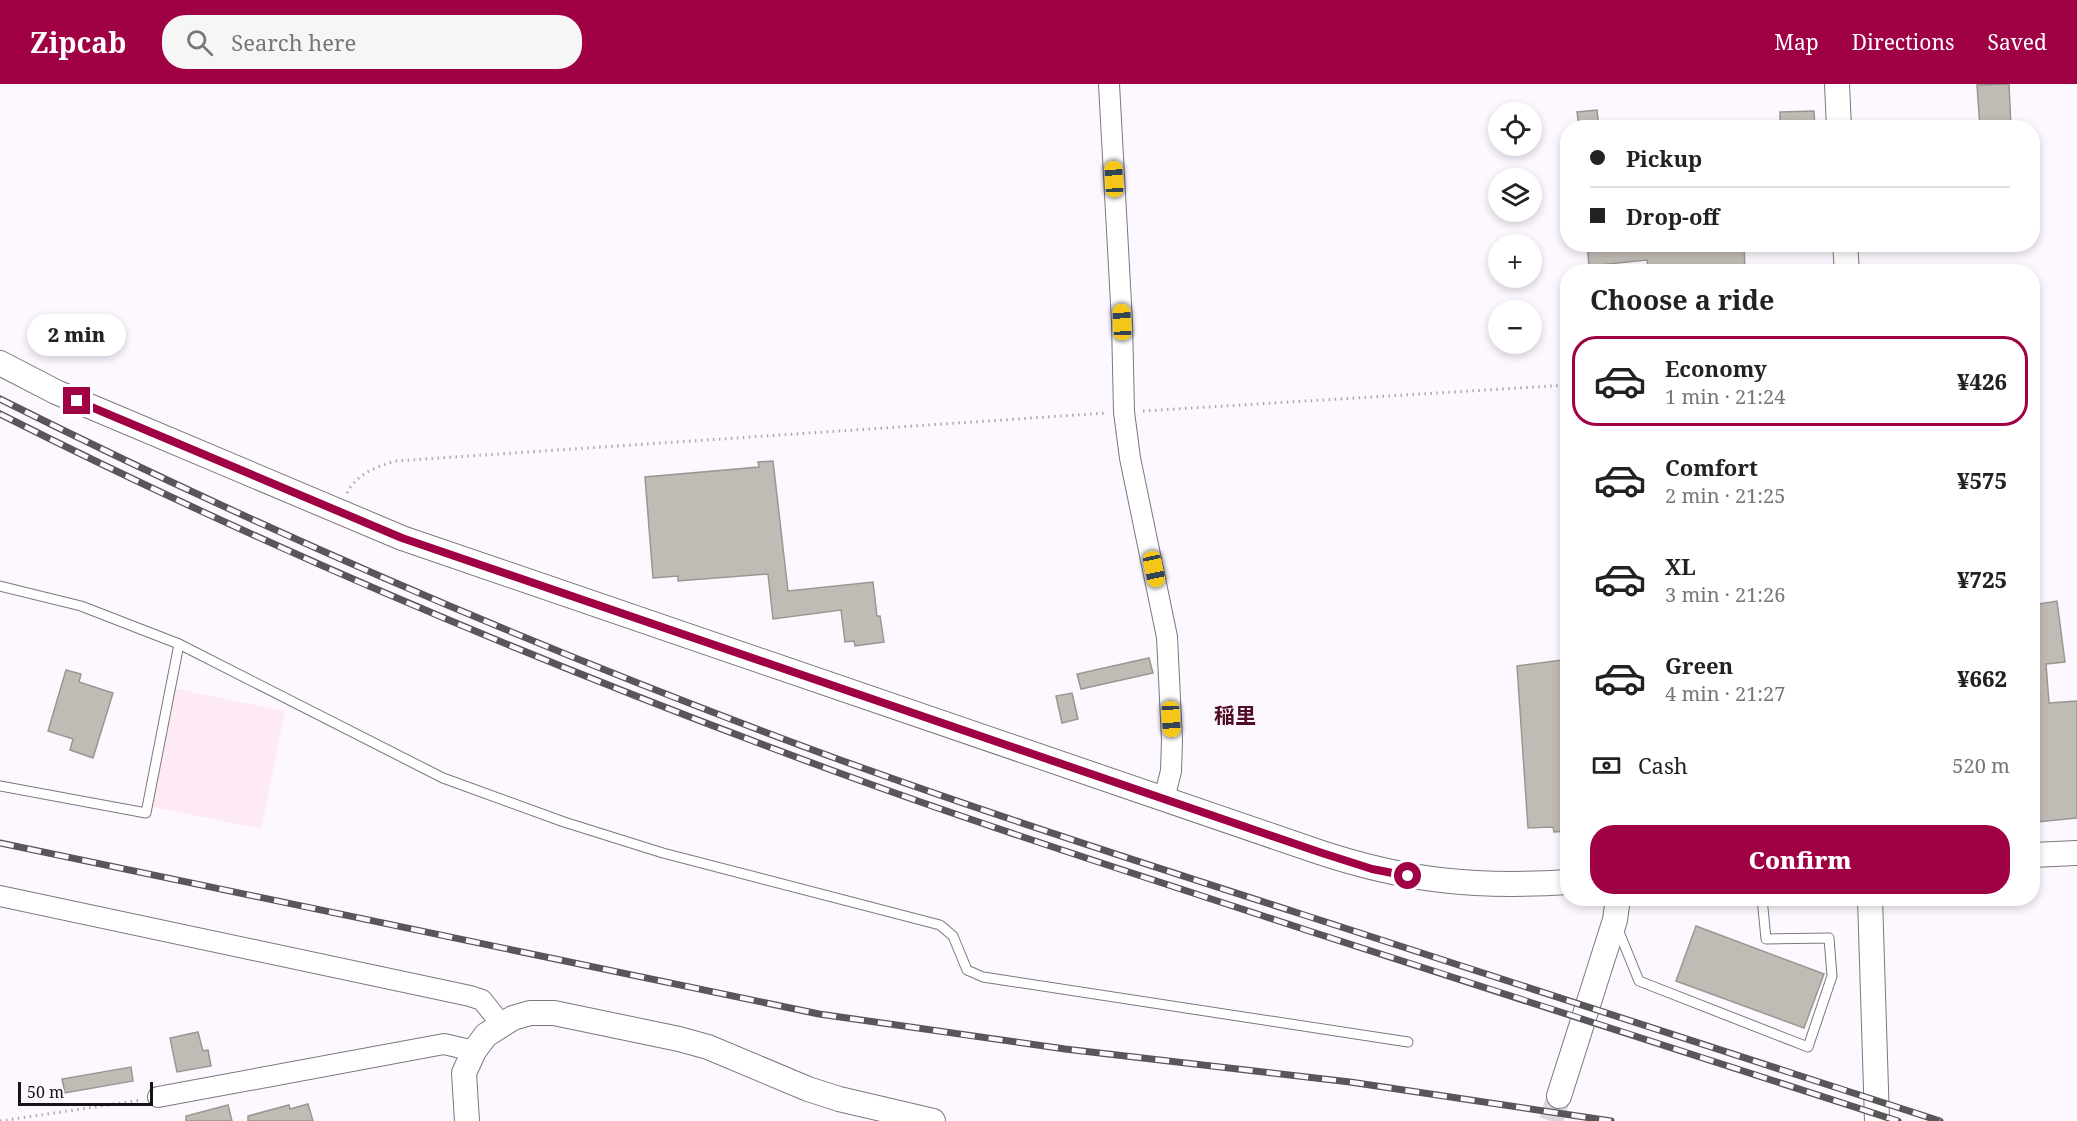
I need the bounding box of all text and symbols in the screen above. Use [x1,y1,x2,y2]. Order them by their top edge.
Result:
search box [162,15,582,69]
text: Zipcab [30,23,126,61]
icon: search [183,26,216,59]
text: Search here [231,27,356,57]
text: Map [1774,28,1819,56]
text: Directions [1852,28,1954,56]
text: Saved [1987,28,2047,56]
map controls [1488,102,1542,354]
button: locate [1488,102,1542,156]
text: Pickup [1626,143,1702,173]
car [1104,161,1124,197]
button: layers [1488,168,1542,222]
text: Drop-off [1626,201,1719,231]
button: + [1488,234,1542,288]
text: Choose a ride [1590,281,1775,318]
button: − [1488,300,1542,354]
car [1112,304,1132,340]
callout: 2 min [28,314,127,356]
text: 2 min [48,321,105,348]
text: Economy [1665,353,1767,383]
icon: car [1593,354,1647,408]
text: ¥426 [1957,366,2007,396]
text: 1 min · 21:24 [1665,383,1785,410]
route end [63,387,90,414]
text: Comfort [1665,452,1758,482]
icon: car [1593,453,1647,507]
text: ¥575 [1957,465,2007,495]
text: 2 min · 21:25 [1665,482,1785,509]
car [1141,550,1167,588]
text: XL [1665,551,1696,581]
icon: car [1593,552,1647,606]
text: ¥725 [1957,564,2007,594]
text: 3 min · 21:26 [1665,581,1785,608]
text: Green [1665,650,1733,680]
icon: car [1593,651,1647,705]
text: ¥662 [1957,663,2007,693]
text: 4 min · 21:27 [1665,680,1785,707]
car [1161,701,1181,737]
district label: 稲里 [1214,701,1256,729]
icon: cash [1590,749,1623,782]
text: Cash [1638,750,1688,780]
text: 520 m [1952,752,2010,779]
button: Confirm [1590,825,2010,894]
route start [1394,862,1421,889]
scale bar [18,1079,153,1106]
text: 50 m [27,1081,64,1103]

